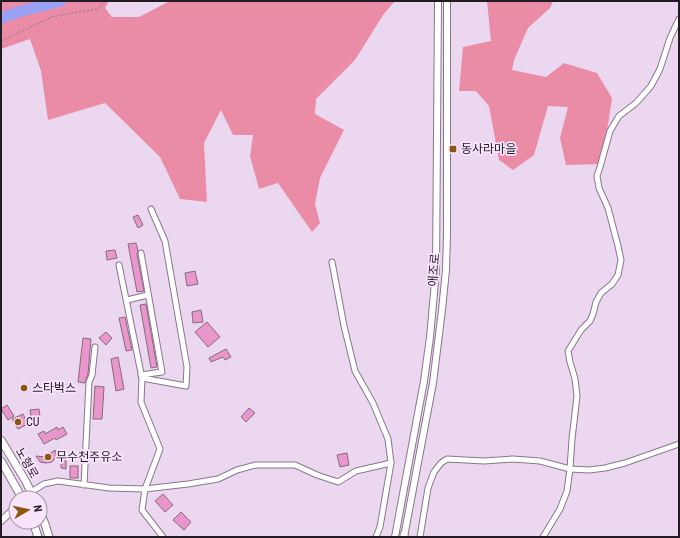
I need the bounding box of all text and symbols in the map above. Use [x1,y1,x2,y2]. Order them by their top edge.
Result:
place label: 동사라마을 [461,142,516,156]
marker: 동사라마을 [448,144,458,154]
street label: 애조로 [426,253,442,287]
place label: 스타벅스 [32,381,76,395]
marker: 스타벅스 [19,383,29,393]
place label: CU [26,415,40,429]
marker: CU [13,417,23,427]
street label: 노형로 [13,445,41,481]
place label: 무수천주유소 [56,450,122,464]
marker: 무수천주유소 [43,452,53,462]
north arrow [8,490,48,530]
text: N [30,504,44,513]

